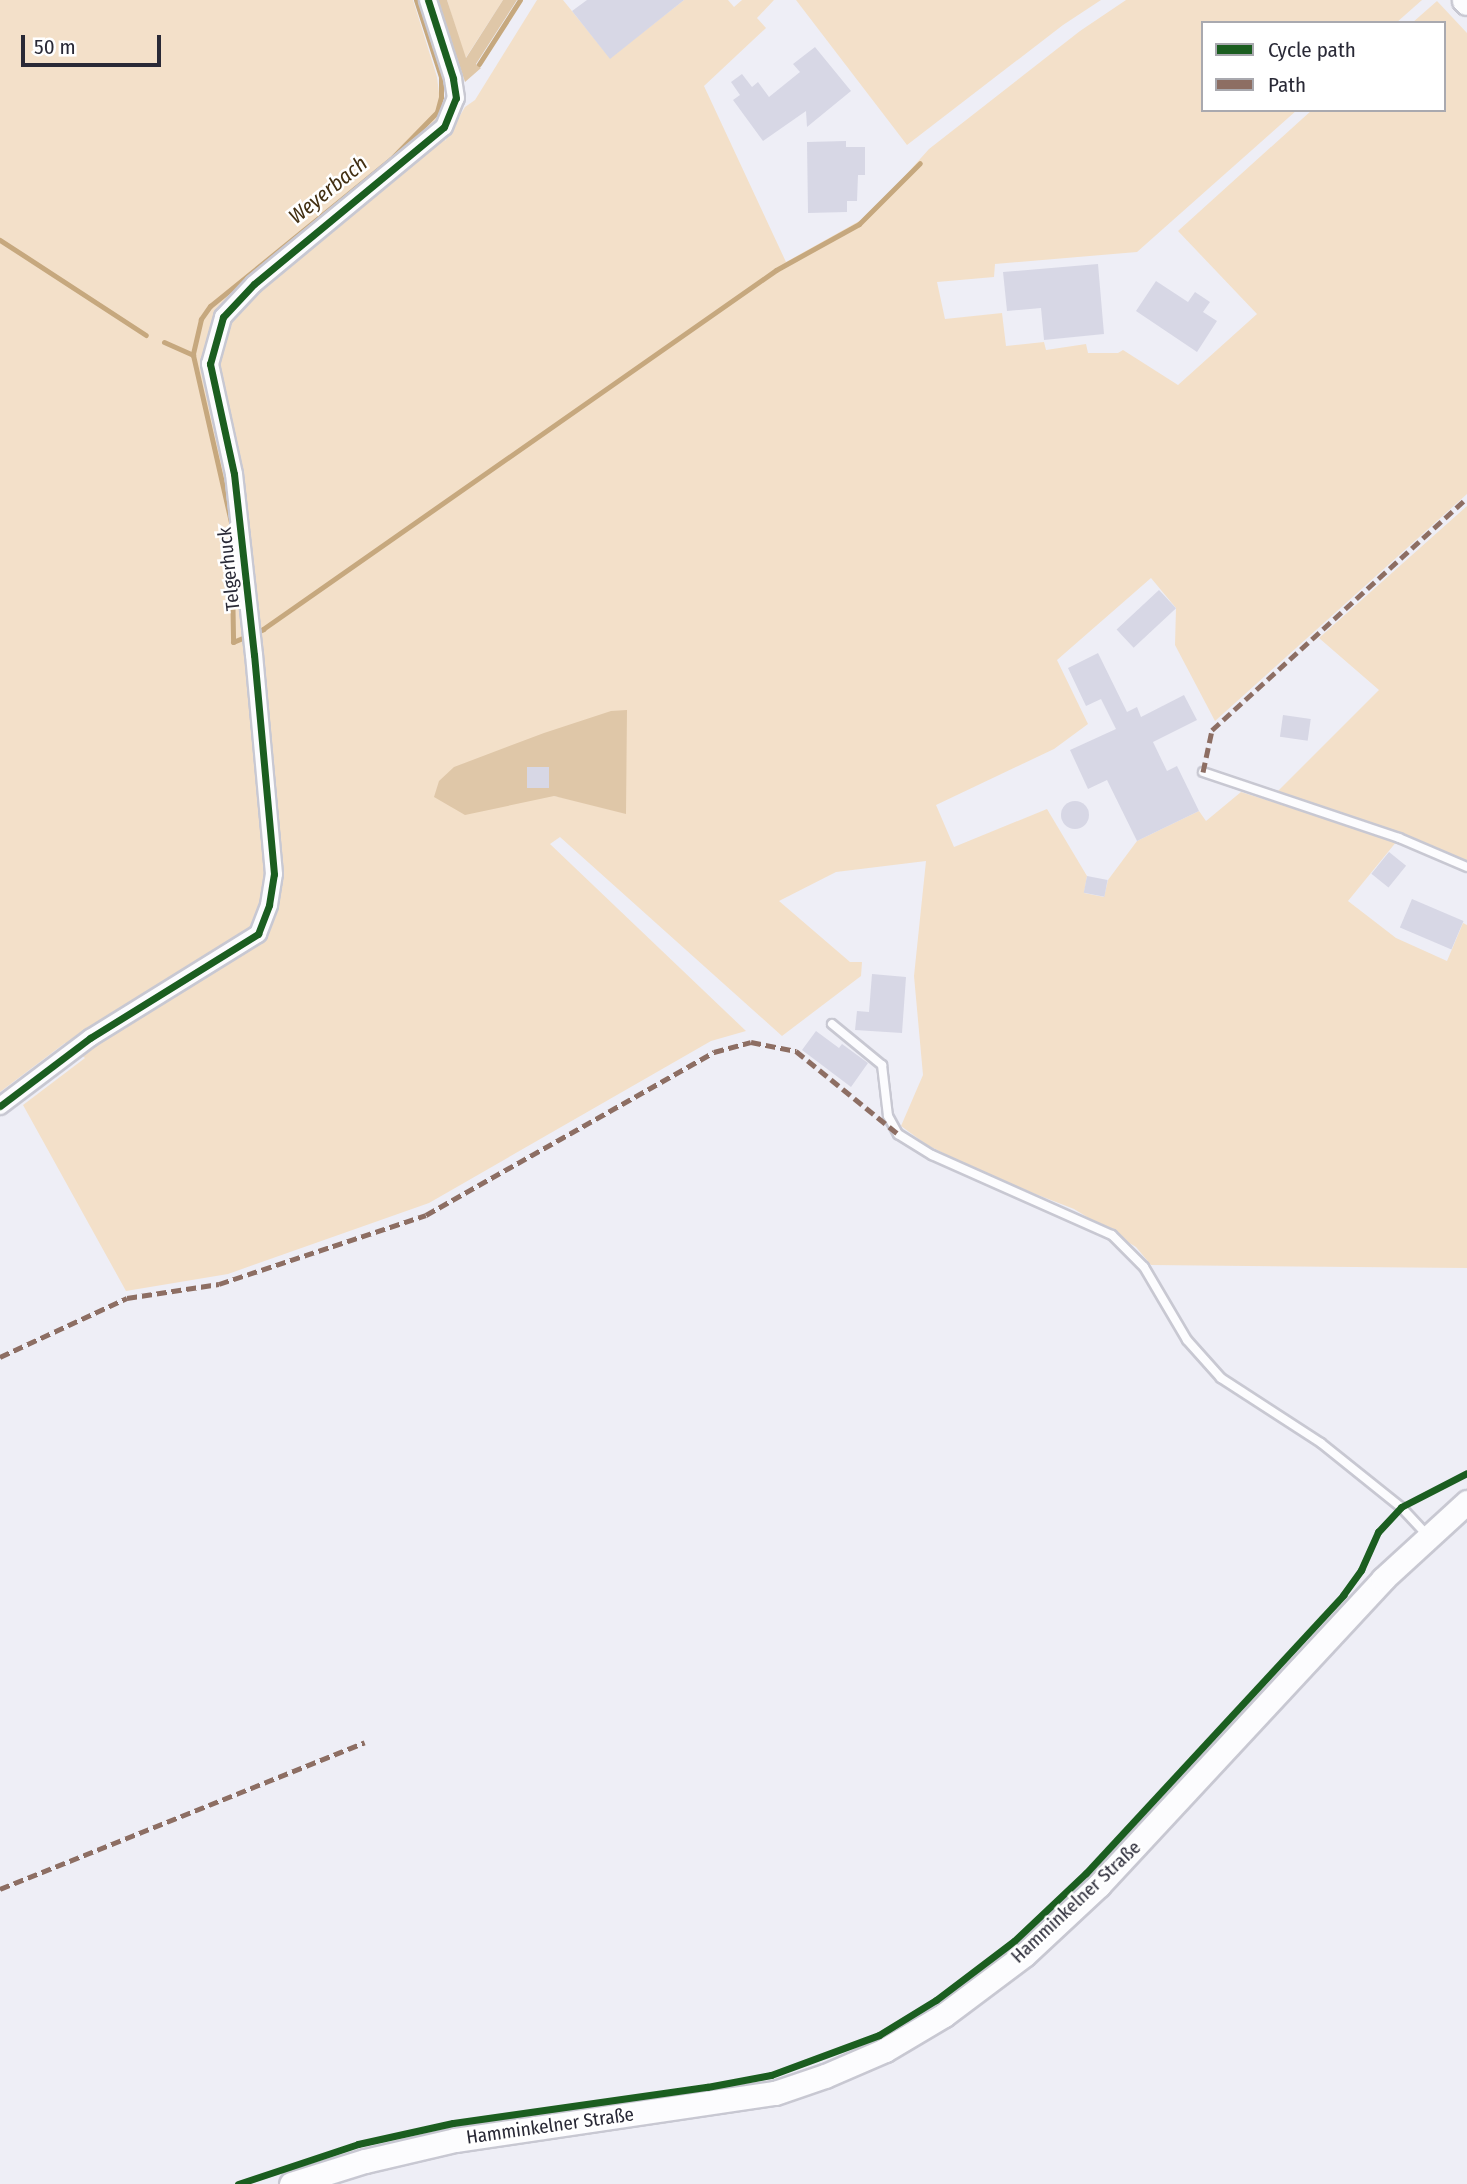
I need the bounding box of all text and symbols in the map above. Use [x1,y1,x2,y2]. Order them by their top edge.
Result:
scale bar [24,21,164,65]
legend [1201,21,1446,112]
text: 50 m [34,34,76,60]
text: Cycle path [1268,37,1356,63]
text: Path [1268,72,1306,98]
water label: Weyerbach [284,151,372,229]
street label: Telgerhuck [213,526,245,612]
street label: Hamminkelner Straße [1006,1836,1146,1968]
street label: Hamminkelner Straße [465,2103,635,2149]

